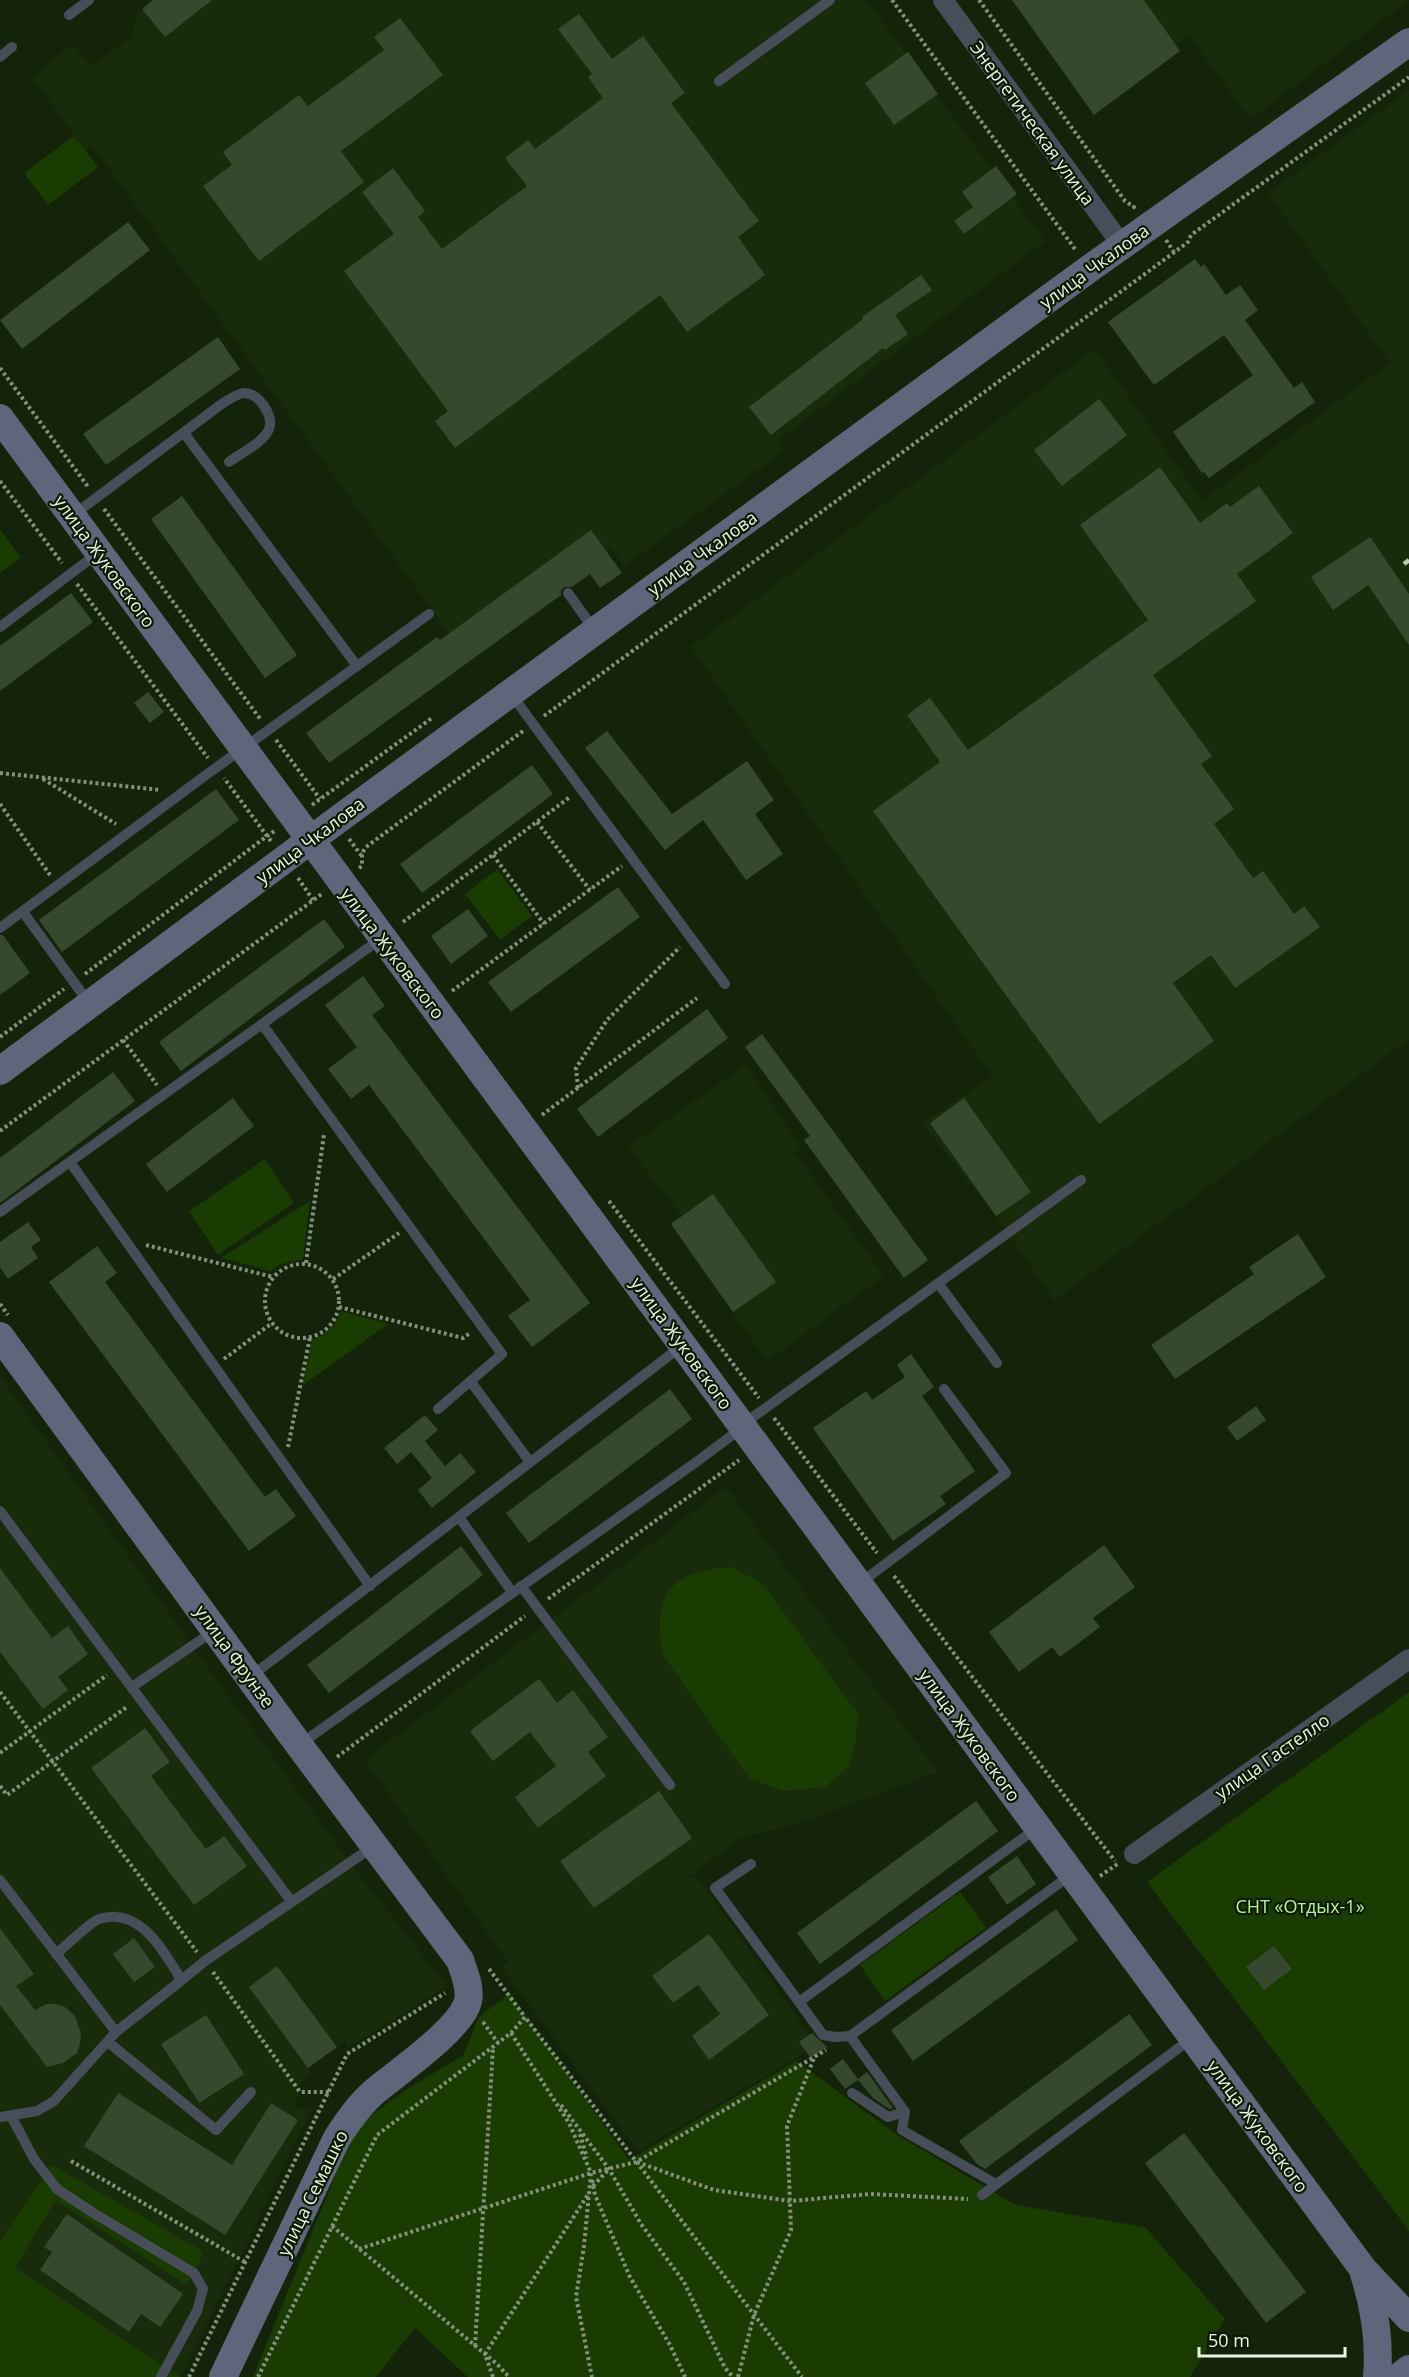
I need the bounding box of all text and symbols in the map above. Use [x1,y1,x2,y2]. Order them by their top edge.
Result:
street label: Энергетическая улица [965,36,1101,210]
street label: улица Чкалова [1034,218,1154,314]
street label: улица Жуковского [49,490,161,632]
street label: улица Чкалова [642,505,762,601]
street label: улица Чкалова [251,791,369,889]
street label: улица Жуковского [336,882,450,1024]
street label: улица Жуковского [626,1272,738,1414]
street label: улица Фрунзе [190,1600,280,1712]
street label: улица Жуковского [914,1664,1026,1806]
street label: улица Гастелло [1210,1708,1334,1804]
park label: СНТ «Отдых-1» [1235,1894,1365,1918]
street label: улица Жуковского [1202,2055,1314,2197]
street label: улица Семашко [271,2126,353,2260]
scale bar [1199,2320,1344,2358]
text: 50 m [1208,2328,1250,2352]

